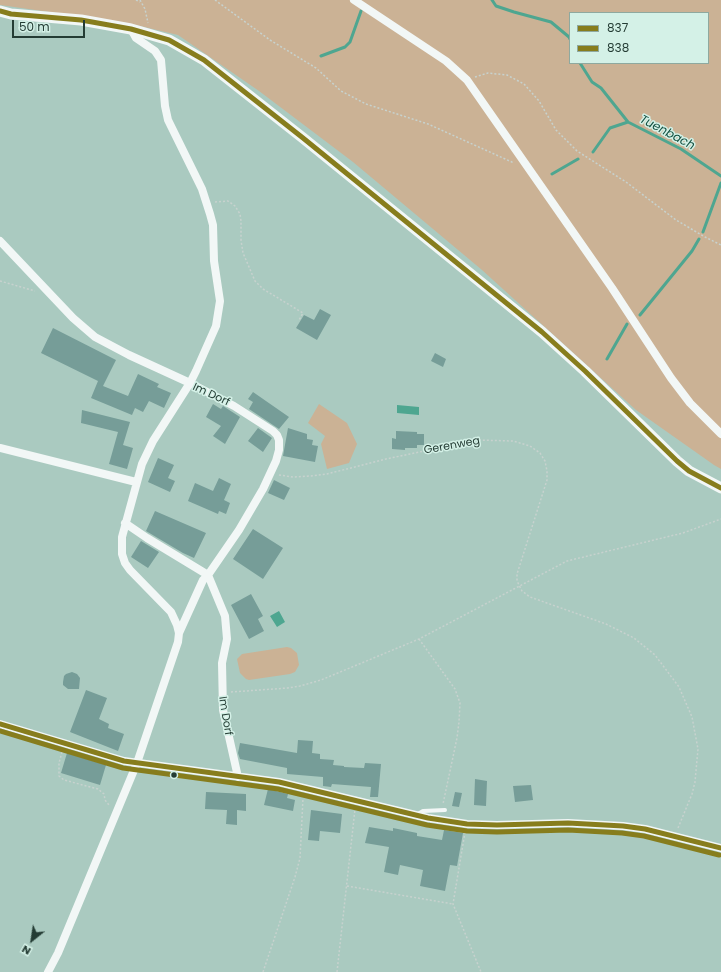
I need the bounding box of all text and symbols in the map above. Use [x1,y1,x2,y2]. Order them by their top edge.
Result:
scale bar [14,12,87,38]
legend [569,12,709,64]
text: 50 m [19,18,50,35]
text: 837 [607,19,628,36]
text: 838 [607,39,629,56]
water label: Tuenbach [637,112,697,154]
street label: Im Dorf [190,381,232,409]
street label: Gerenweg [423,435,481,457]
street label: Im Dorf [215,695,235,737]
unlabelled marker [169,770,179,780]
north arrow [12,920,52,960]
text: N [18,941,34,959]

